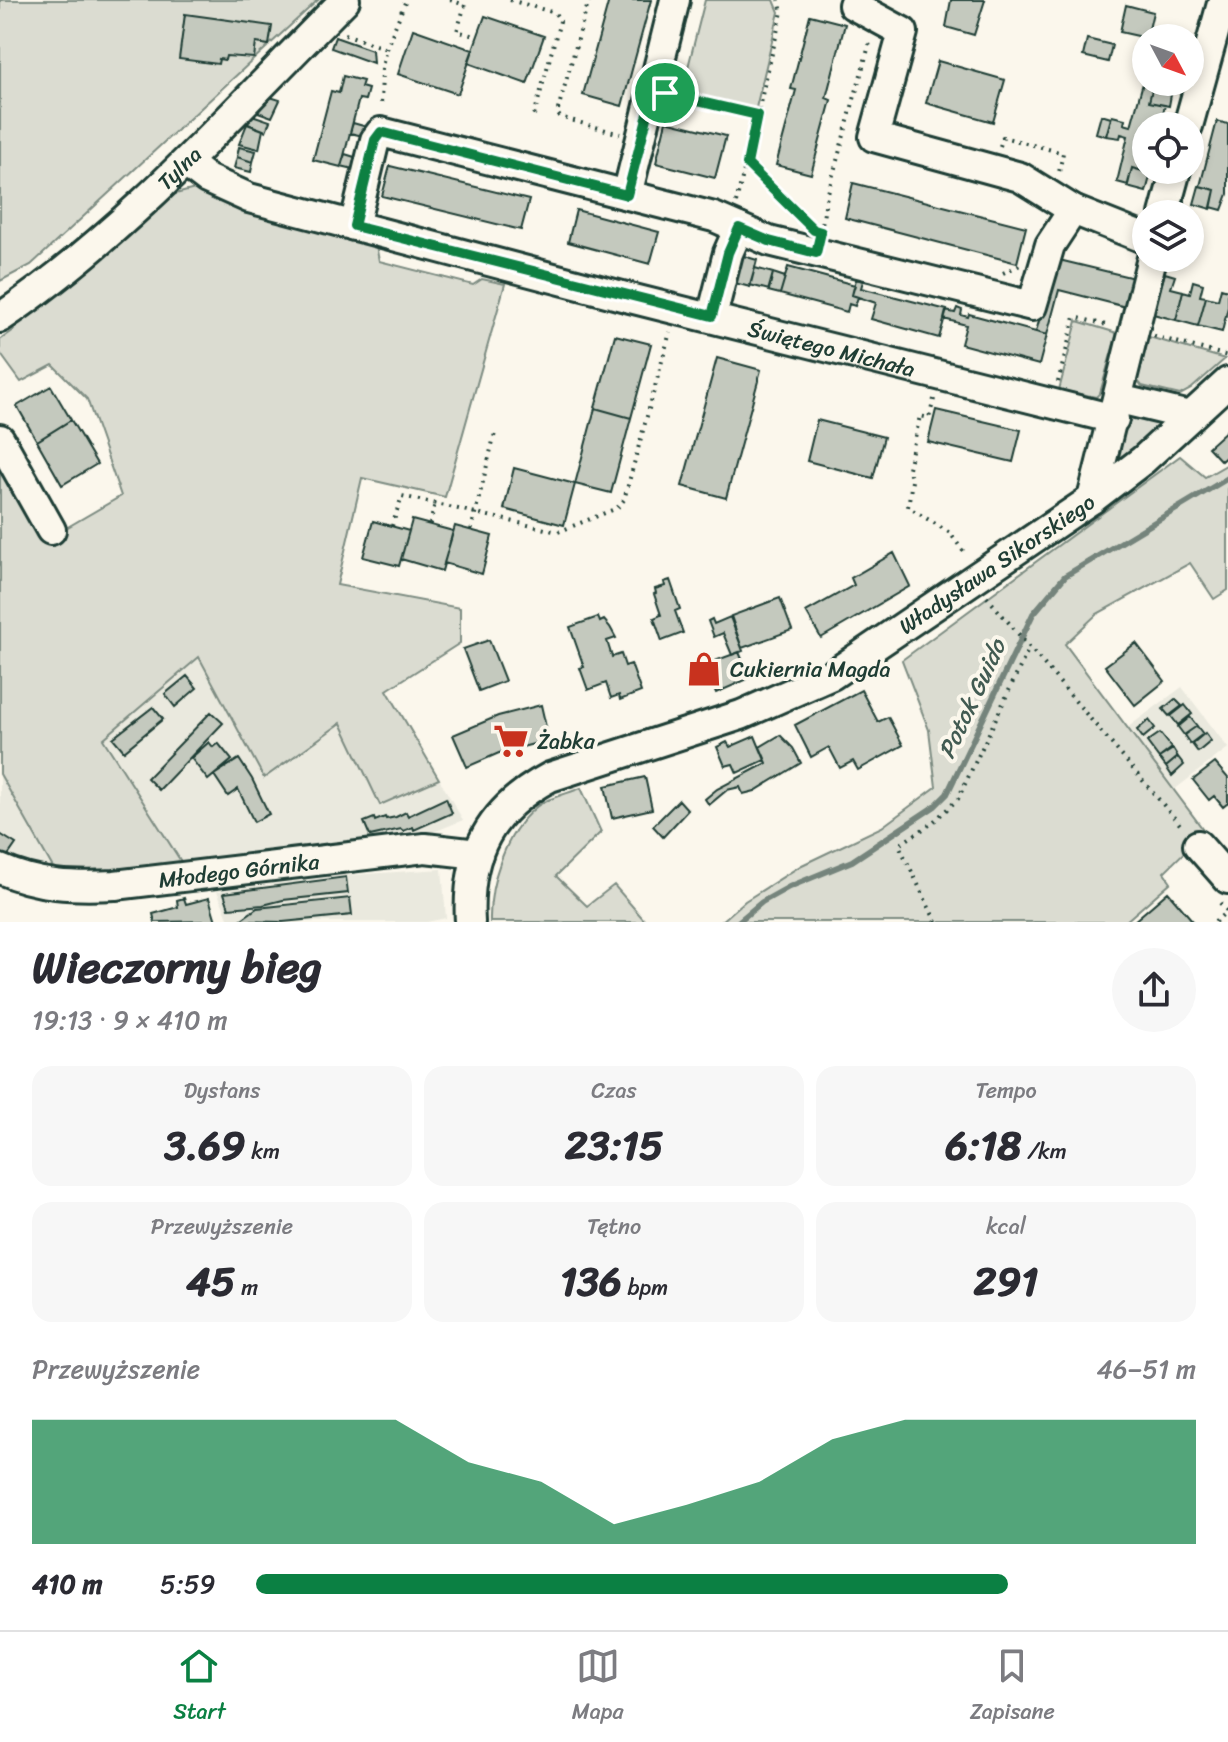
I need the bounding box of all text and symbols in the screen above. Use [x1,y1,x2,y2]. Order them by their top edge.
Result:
north arrow [1132,24,1204,96]
map controls [1132,24,1204,272]
pin [631,59,699,127]
icon: arrive [643,71,687,115]
button: locate [1132,112,1204,184]
street label: Tylna [148,137,211,200]
button: layers [1132,200,1204,272]
street label: Świętego Michała [744,309,919,388]
street label: Władysława Sikorskiego [890,483,1103,645]
water label: Potok Guido [926,631,1019,766]
shop icon: Cukiernia Magda [685,650,723,688]
place label: Cukiernia Magda [730,650,890,689]
supermarket icon: Żabka [492,722,530,760]
place label: Żabka [537,722,596,761]
street label: Młodego Górnika [156,842,322,900]
text: Wieczorny bieg [32,928,322,1006]
button: share [1112,948,1196,1032]
text: 19:13 · 9 × 410 m [32,997,227,1043]
text: Dystans [184,1071,260,1110]
text: Czas [591,1071,637,1110]
text: Tempo [975,1071,1037,1110]
text: 3.69 [164,1110,246,1181]
text: 23:15 [565,1110,663,1181]
text: 6:18 [945,1110,1021,1181]
text: km [246,1132,280,1171]
text: /km [1021,1132,1067,1171]
text: Przewyższenie [151,1207,293,1246]
text: Tętno [587,1207,641,1246]
text: kcal [986,1207,1026,1246]
text: 45 [186,1246,235,1317]
text: 136 [560,1246,622,1317]
text: 291 [974,1246,1038,1317]
text: m [235,1268,258,1307]
text: bpm [622,1268,668,1307]
text: Przewyższenie [32,1346,200,1392]
text: 46–51 m [1096,1346,1196,1392]
text: 410 m [32,1561,103,1607]
text: 5:59 [160,1561,216,1607]
tab: Start [173,1644,226,1731]
tab: Mapa [572,1644,623,1731]
tab: Zapisane [970,1644,1055,1731]

